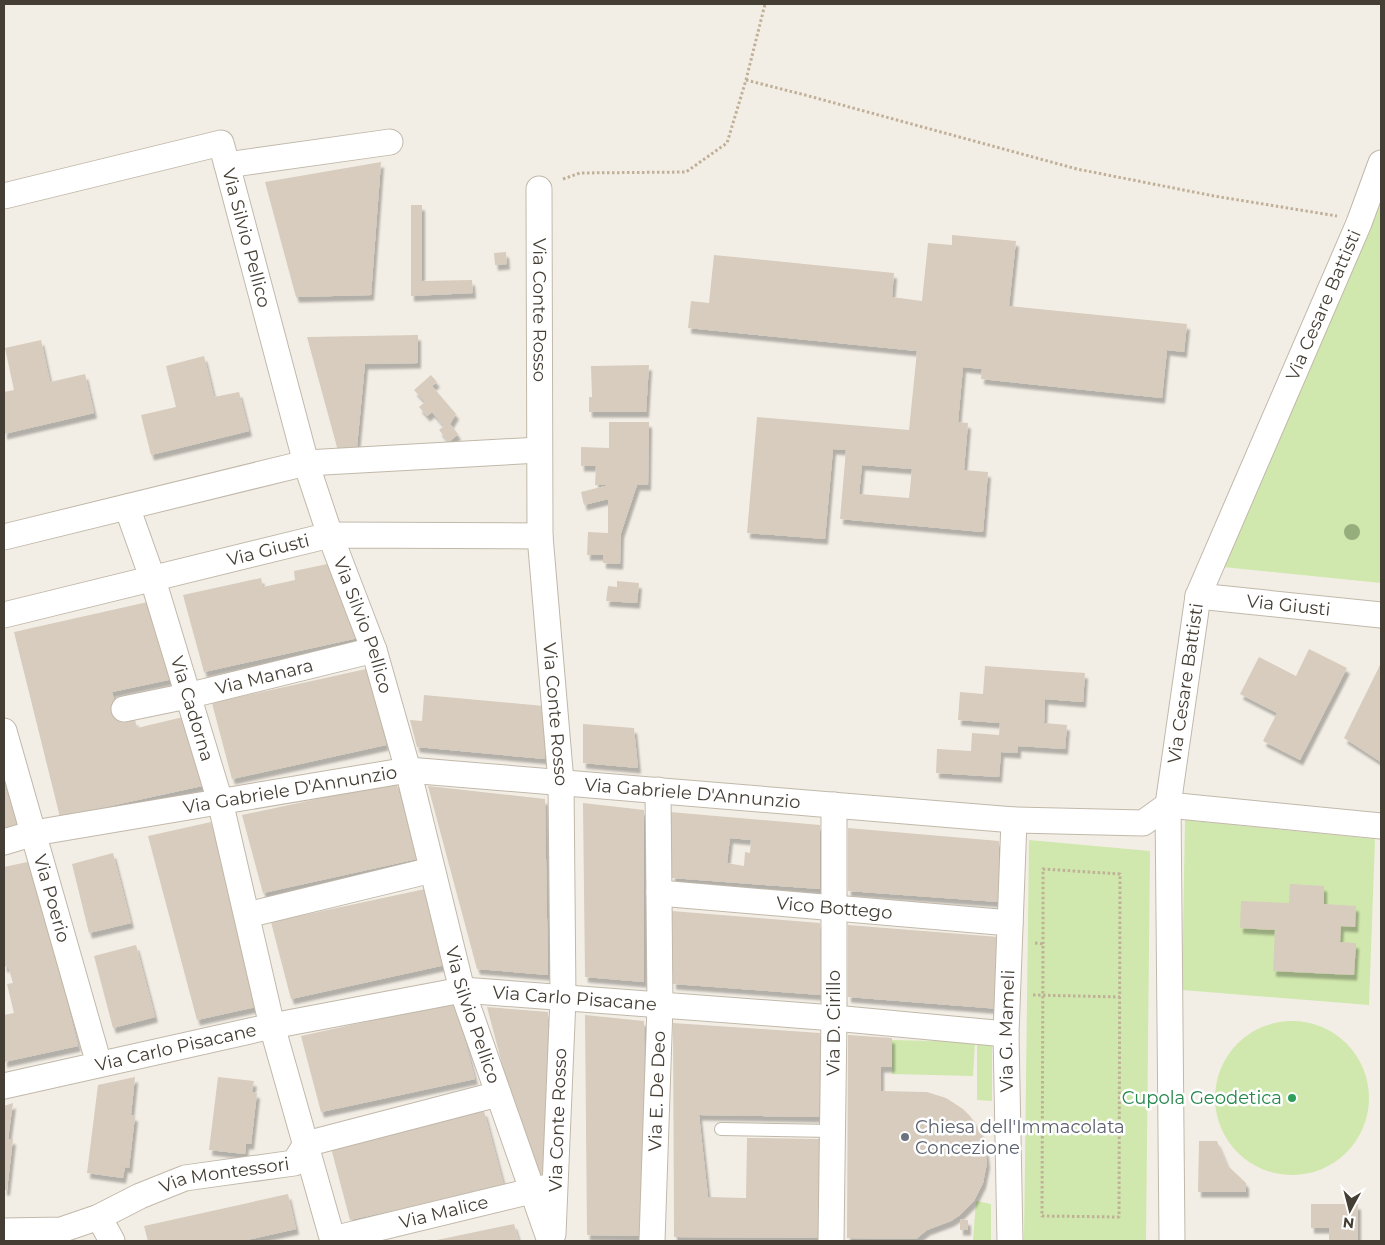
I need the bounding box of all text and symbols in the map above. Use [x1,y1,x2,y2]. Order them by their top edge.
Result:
street label: Via Silvio Pellico [217,166,275,310]
street label: Via Cesare Battisti [1281,226,1366,384]
street label: Via Conte Rosso [528,238,551,382]
street label: Via Giusti [225,529,312,571]
street label: Via Silvio Pellico [329,554,397,696]
street label: Via Giusti [1245,590,1332,621]
street label: Via Cesare Battisti [1163,601,1208,765]
street label: Via Conte Rosso [538,642,572,787]
street label: Via Cadorna [166,653,218,764]
street label: Via Manara [213,654,316,700]
street label: Via Gabriele D'Annunzio [181,761,399,819]
street label: Via Gabriele D'Annunzio [584,774,801,813]
street label: Via Poerio [29,852,75,945]
street label: Vico Bottego [775,892,893,924]
street label: Via Silvio Pellico [441,944,505,1087]
street label: Via G. Mameli [995,969,1019,1093]
street label: Via D. Cirillo [822,970,845,1076]
street label: Via Carlo Pisacane [492,981,658,1016]
street label: Via Carlo Pisacane [93,1019,259,1076]
street label: Via E. De Deo [644,1030,670,1152]
street label: Via Conte Rosso [544,1048,572,1192]
place label: Cupola Geodetica [1122,1087,1282,1109]
marker: Cupola Geodetica [1286,1092,1298,1104]
place label: Chiesa dell'Immacolata Concezione [915,1116,1125,1159]
marker: Chiesa dell'Immacolata Concezione [899,1131,911,1143]
street label: Via Montessori [156,1153,291,1198]
north arrow [1325,1185,1375,1235]
street label: Via Malice [397,1191,491,1234]
text: N [1342,1213,1355,1233]

